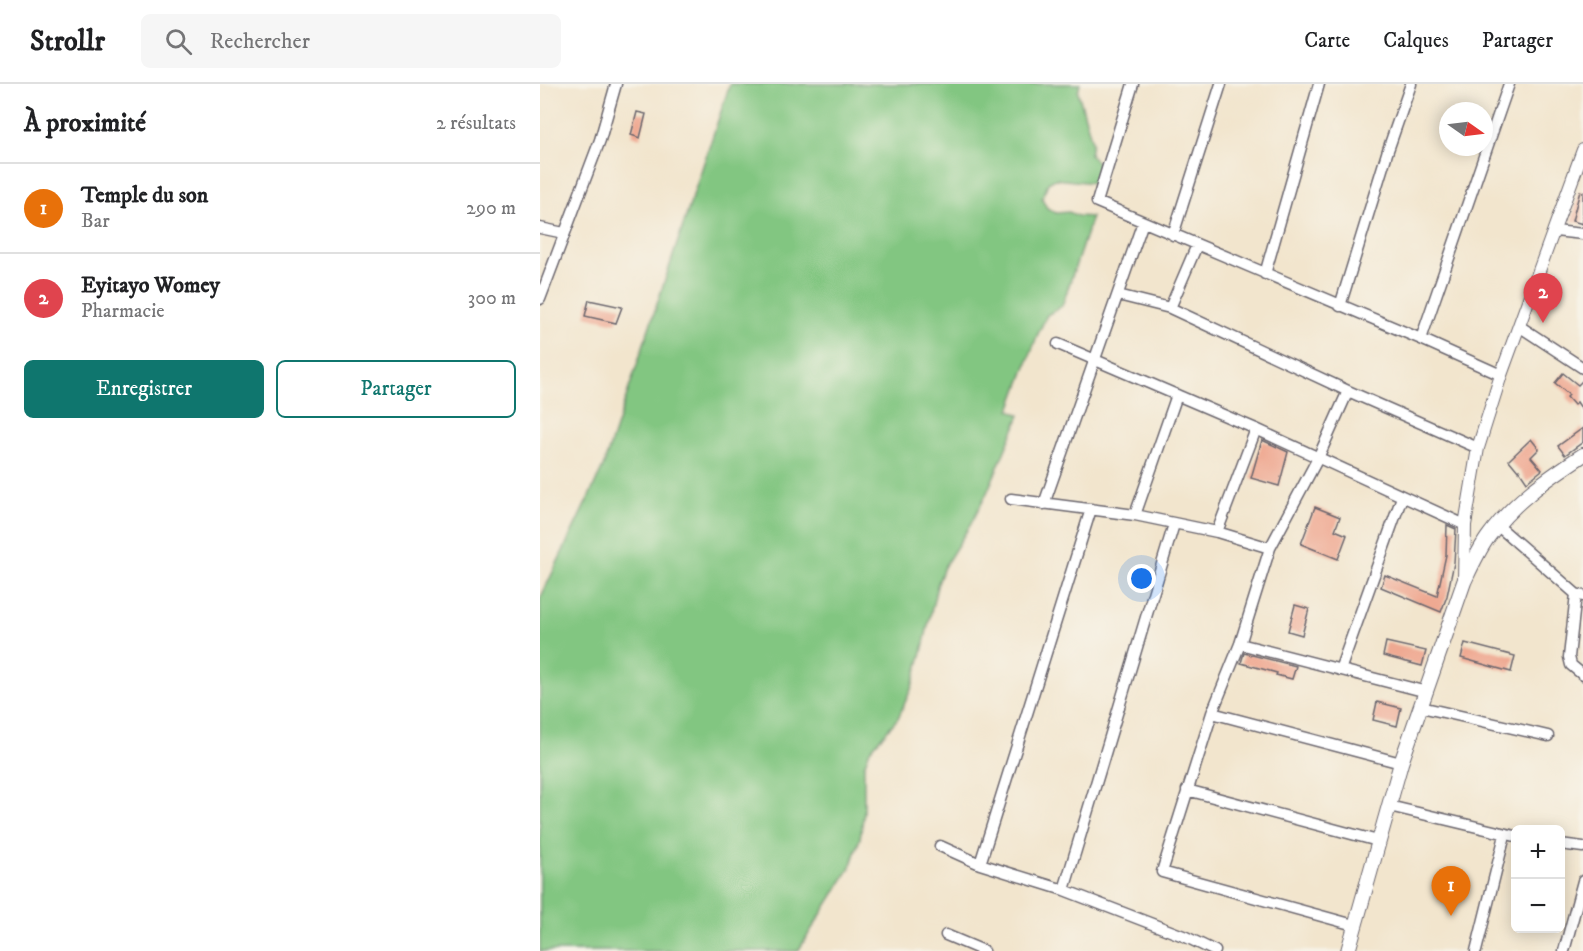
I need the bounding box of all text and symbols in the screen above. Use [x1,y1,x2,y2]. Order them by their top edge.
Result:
search box [141,14,561,68]
text: Strollr [30,24,105,59]
icon: search [162,25,195,58]
text: Rechercher [210,28,310,55]
text: Carte [1304,28,1350,54]
text: Calques [1383,28,1449,54]
text: Partager [1482,28,1553,54]
north arrow [1439,102,1493,156]
text: À proximité [24,107,146,140]
text: 2 résultats [436,111,516,136]
text: Temple du son [81,182,208,209]
text: 1 [40,196,47,221]
text: 290 m [466,196,516,221]
text: Bar [81,209,110,234]
text: Eyitayo Womey [81,272,220,299]
pin: 2 [1524,274,1562,323]
text: 2 [39,286,48,311]
text: 300 m [468,286,516,311]
text: Pharmacie [81,299,165,324]
button: Enregistrer [24,360,264,418]
button: Partager [276,360,516,418]
your location [1127,564,1156,593]
map controls [1511,825,1565,933]
button: + [1511,825,1565,879]
pin: 1 [1432,866,1470,916]
button: − [1511,879,1565,933]

